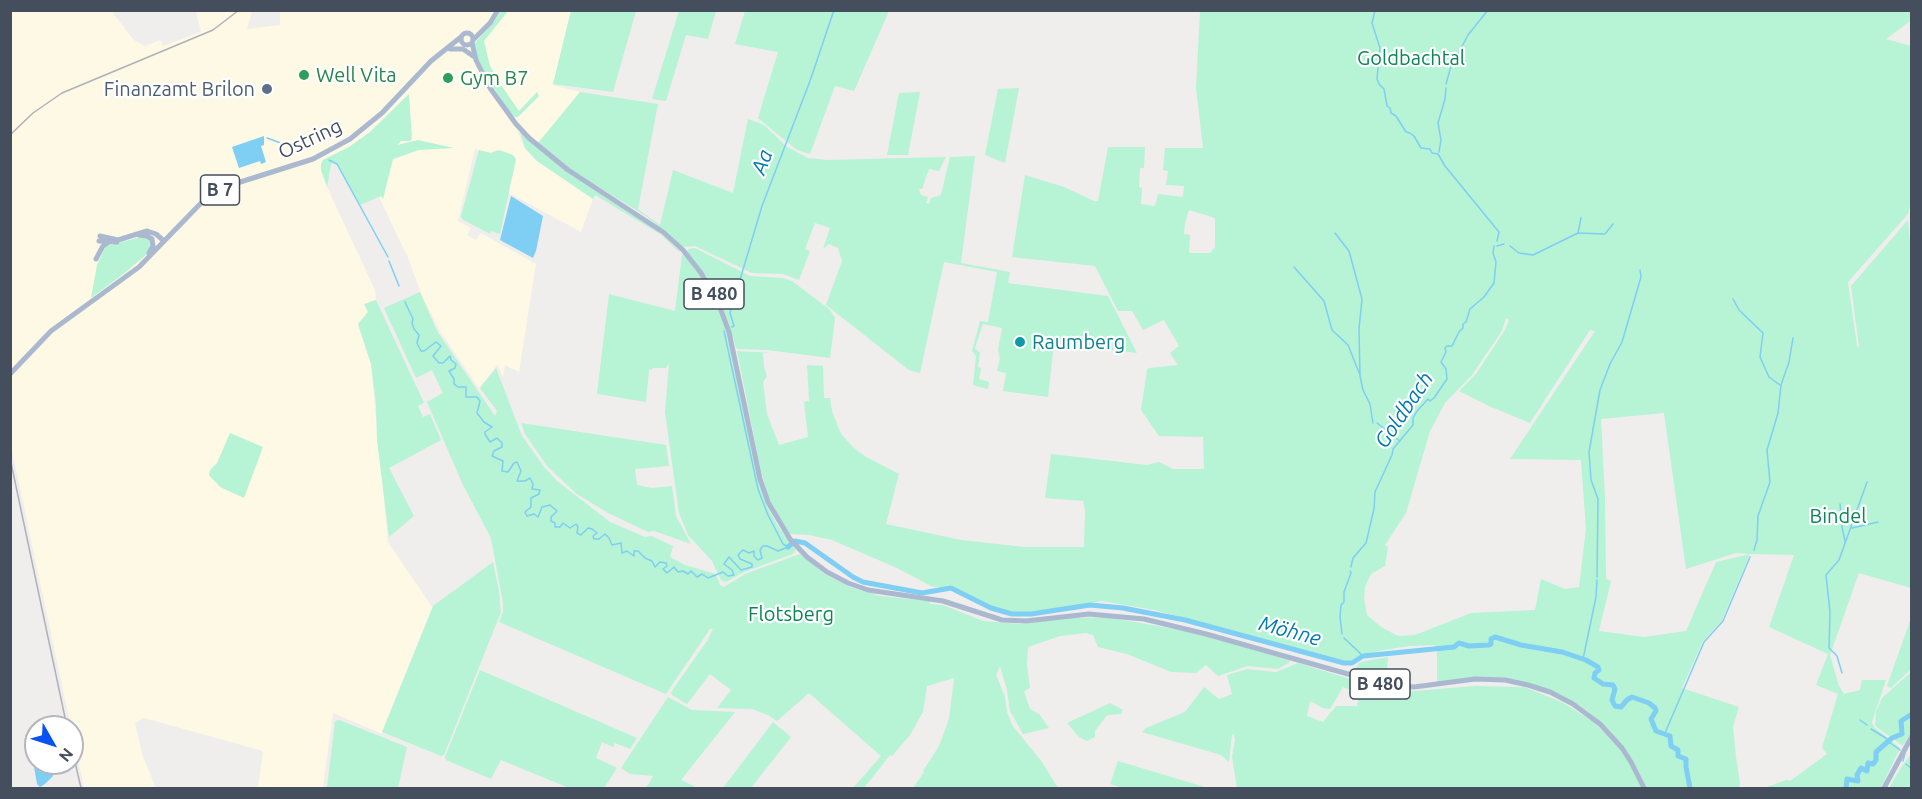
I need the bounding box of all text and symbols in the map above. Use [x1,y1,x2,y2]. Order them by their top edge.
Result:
park label: Goldbachtal [1357,46,1465,70]
place label: Well Vita [316,63,397,87]
place label: Gym B7 [460,66,529,90]
marker: Well Vita [297,68,311,82]
marker: Gym B7 [441,71,455,85]
place label: Finanzamt Brilon [104,77,255,101]
marker: Finanzamt Brilon [260,82,274,96]
street label: Ostring [274,114,346,164]
water label: Aa [746,146,778,178]
road number: B 7 [200,175,240,205]
road number: B 480 [684,279,744,309]
place label: Raumberg [1032,330,1125,354]
marker: Raumberg [1013,335,1027,349]
water label: Goldbach [1369,367,1439,453]
park label: Bindel [1810,504,1866,528]
park label: Flotsberg [748,602,834,626]
water label: Möhne [1256,611,1324,651]
road number: B 480 [1350,669,1410,699]
north arrow [24,715,84,775]
text: N [56,745,77,765]

